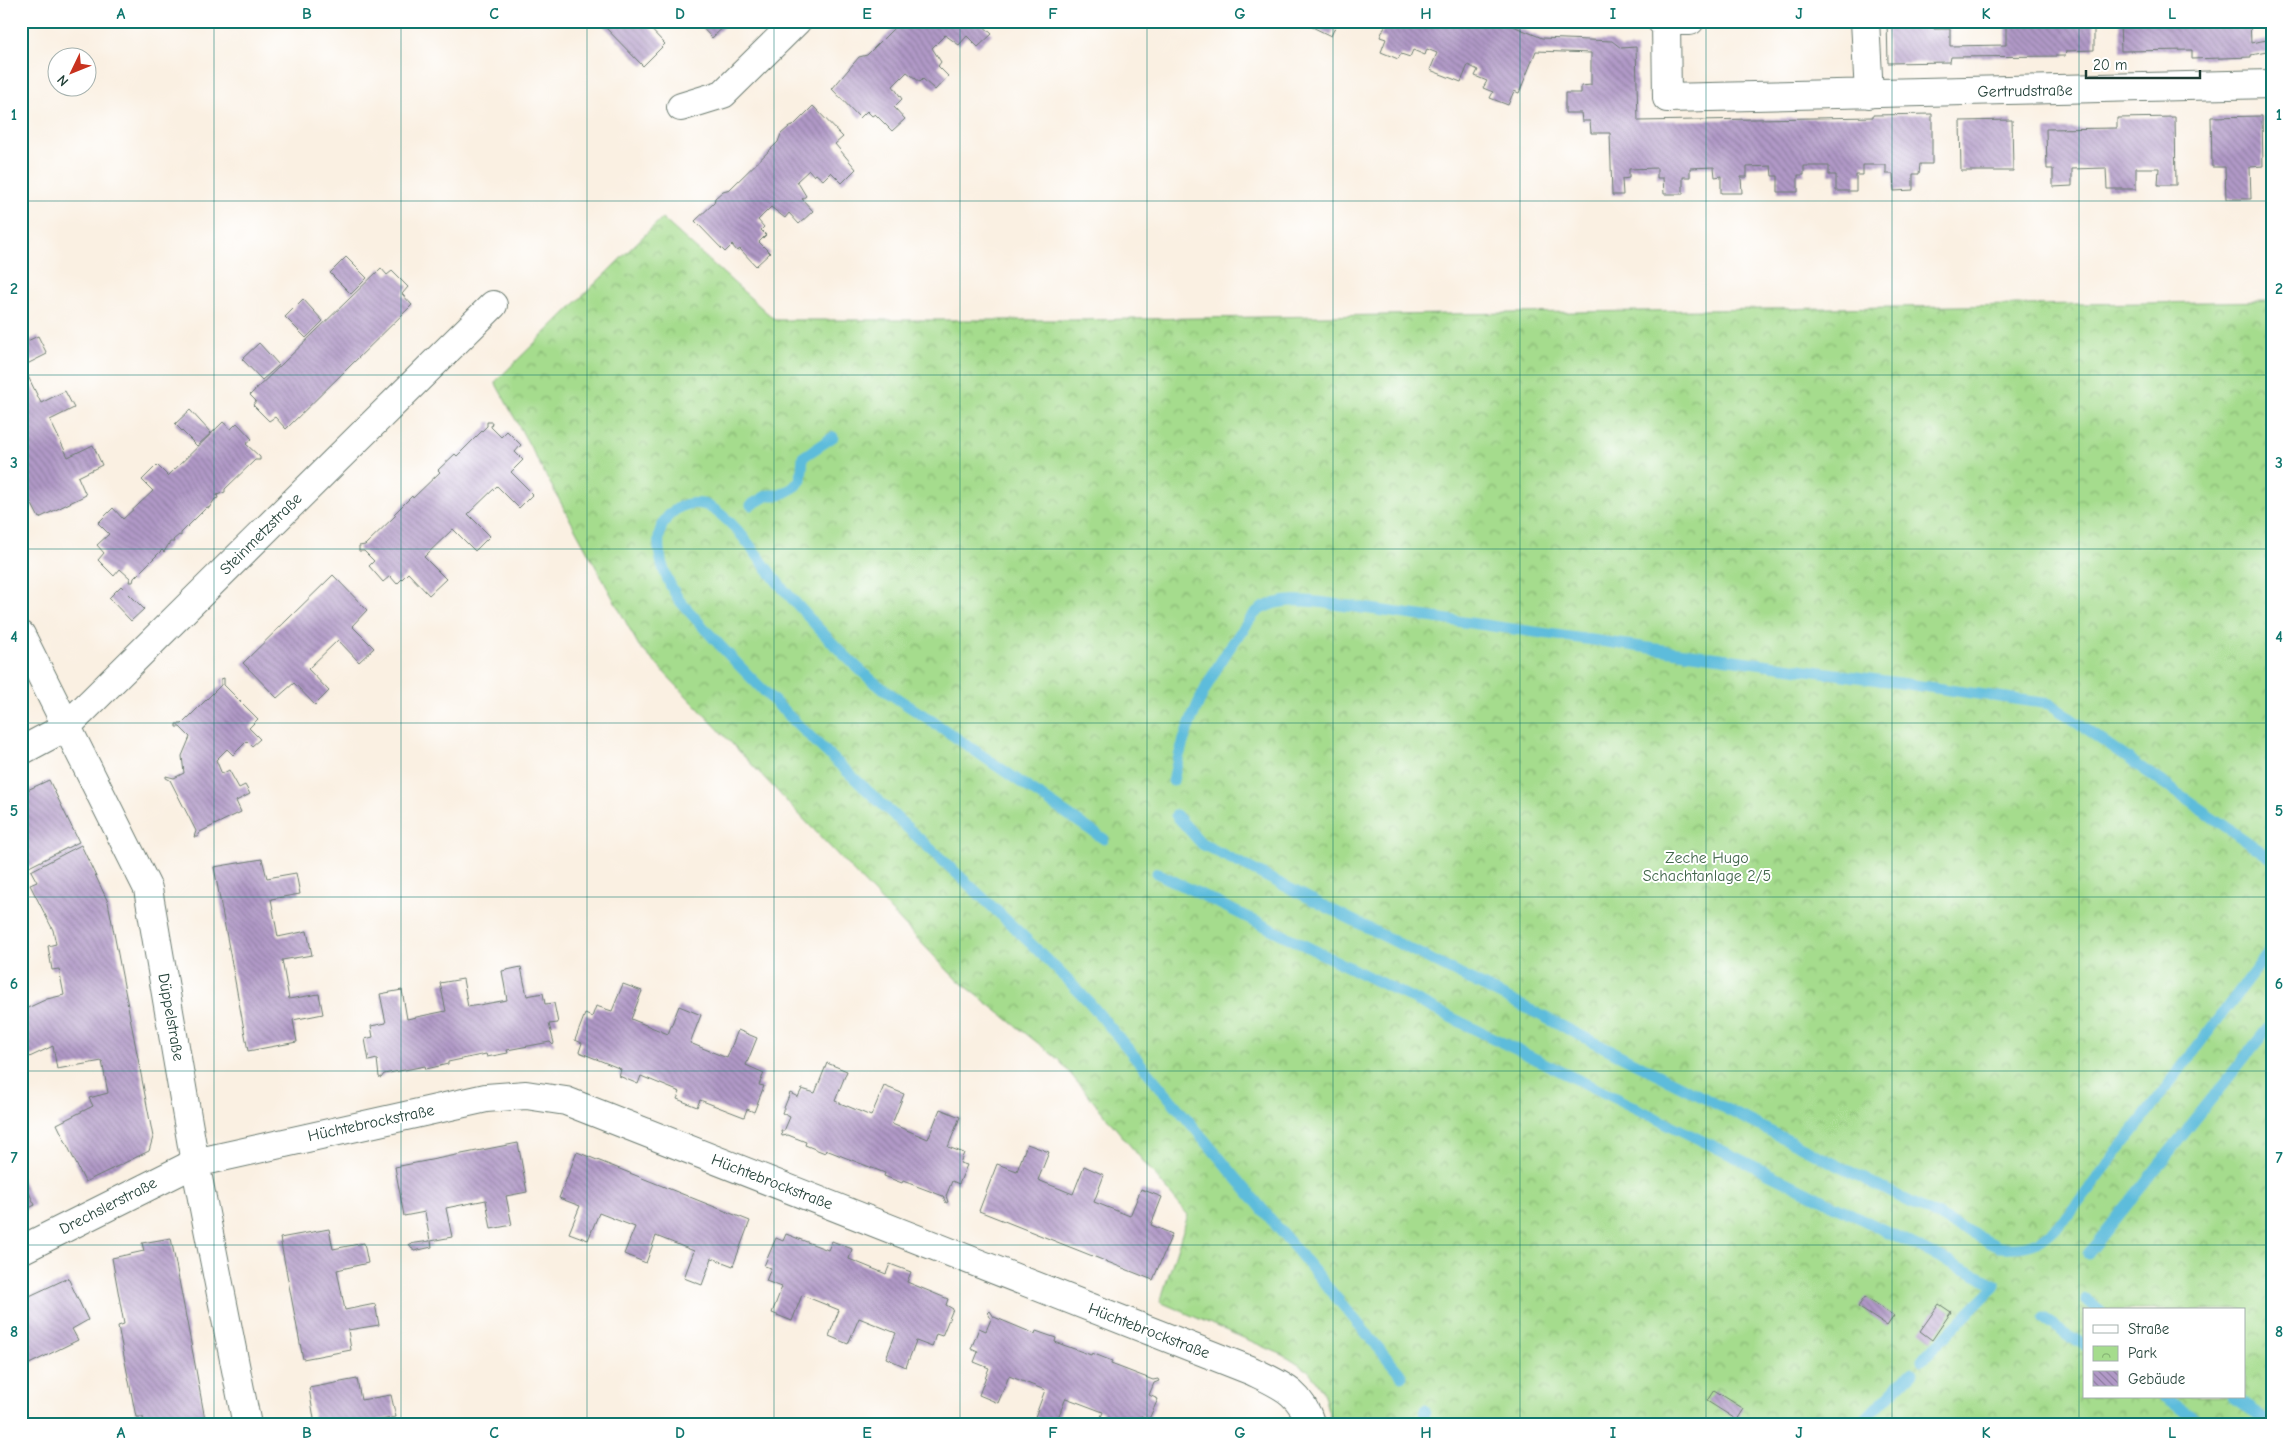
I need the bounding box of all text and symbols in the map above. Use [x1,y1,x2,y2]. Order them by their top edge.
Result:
text: A [117,5,126,23]
text: B [302,5,312,23]
text: C [489,5,499,23]
text: D [675,5,685,23]
text: E [862,5,872,23]
text: F [1048,5,1058,23]
text: G [1234,5,1246,23]
text: H [1420,5,1432,23]
text: I [1610,5,1616,23]
text: J [1795,5,1803,23]
text: K [1981,5,1991,23]
text: L [2168,5,2176,23]
north arrow [48,48,98,98]
scale bar [2086,48,2199,80]
text: 20 m [2093,56,2127,74]
text: N [54,71,72,90]
street label: Gertrudstraße [1977,81,2073,101]
text: 1 [11,106,17,124]
text: 1 [2276,106,2282,124]
text: 2 [10,280,18,298]
text: 2 [2275,280,2283,298]
text: 3 [10,454,18,472]
text: 3 [2275,454,2283,472]
street label: Steinmetzstraße [216,489,306,579]
text: 4 [10,628,18,646]
text: 4 [2275,628,2283,646]
text: 5 [10,802,18,820]
text: 5 [2275,802,2283,820]
park label: Zeche Hugo Schachtanlage 2/5 [1643,849,1771,885]
street label: Düppelstraße [154,972,188,1062]
text: 6 [10,975,18,993]
text: 6 [2275,975,2283,993]
street label: Hüchtebrockstraße [306,1101,436,1145]
text: 7 [10,1149,18,1167]
text: 7 [2275,1149,2283,1167]
street label: Hüchtebrockstraße [709,1151,835,1213]
street label: Drechslerstraße [56,1174,160,1238]
street label: Hüchtebrockstraße [1086,1300,1212,1362]
legend [2083,1308,2246,1398]
text: Straße [2128,1320,2170,1338]
text: 8 [10,1323,18,1341]
text: 8 [2275,1323,2283,1341]
text: Park [2128,1344,2157,1362]
text: Gebäude [2128,1370,2186,1388]
text: A [117,1424,126,1442]
text: B [302,1424,312,1442]
text: C [489,1424,499,1442]
text: D [675,1424,685,1442]
text: E [862,1424,872,1442]
text: F [1048,1424,1058,1442]
text: G [1234,1424,1246,1442]
text: H [1420,1424,1432,1442]
text: I [1610,1424,1616,1442]
text: J [1795,1424,1803,1442]
text: K [1981,1424,1991,1442]
text: L [2168,1424,2176,1442]

